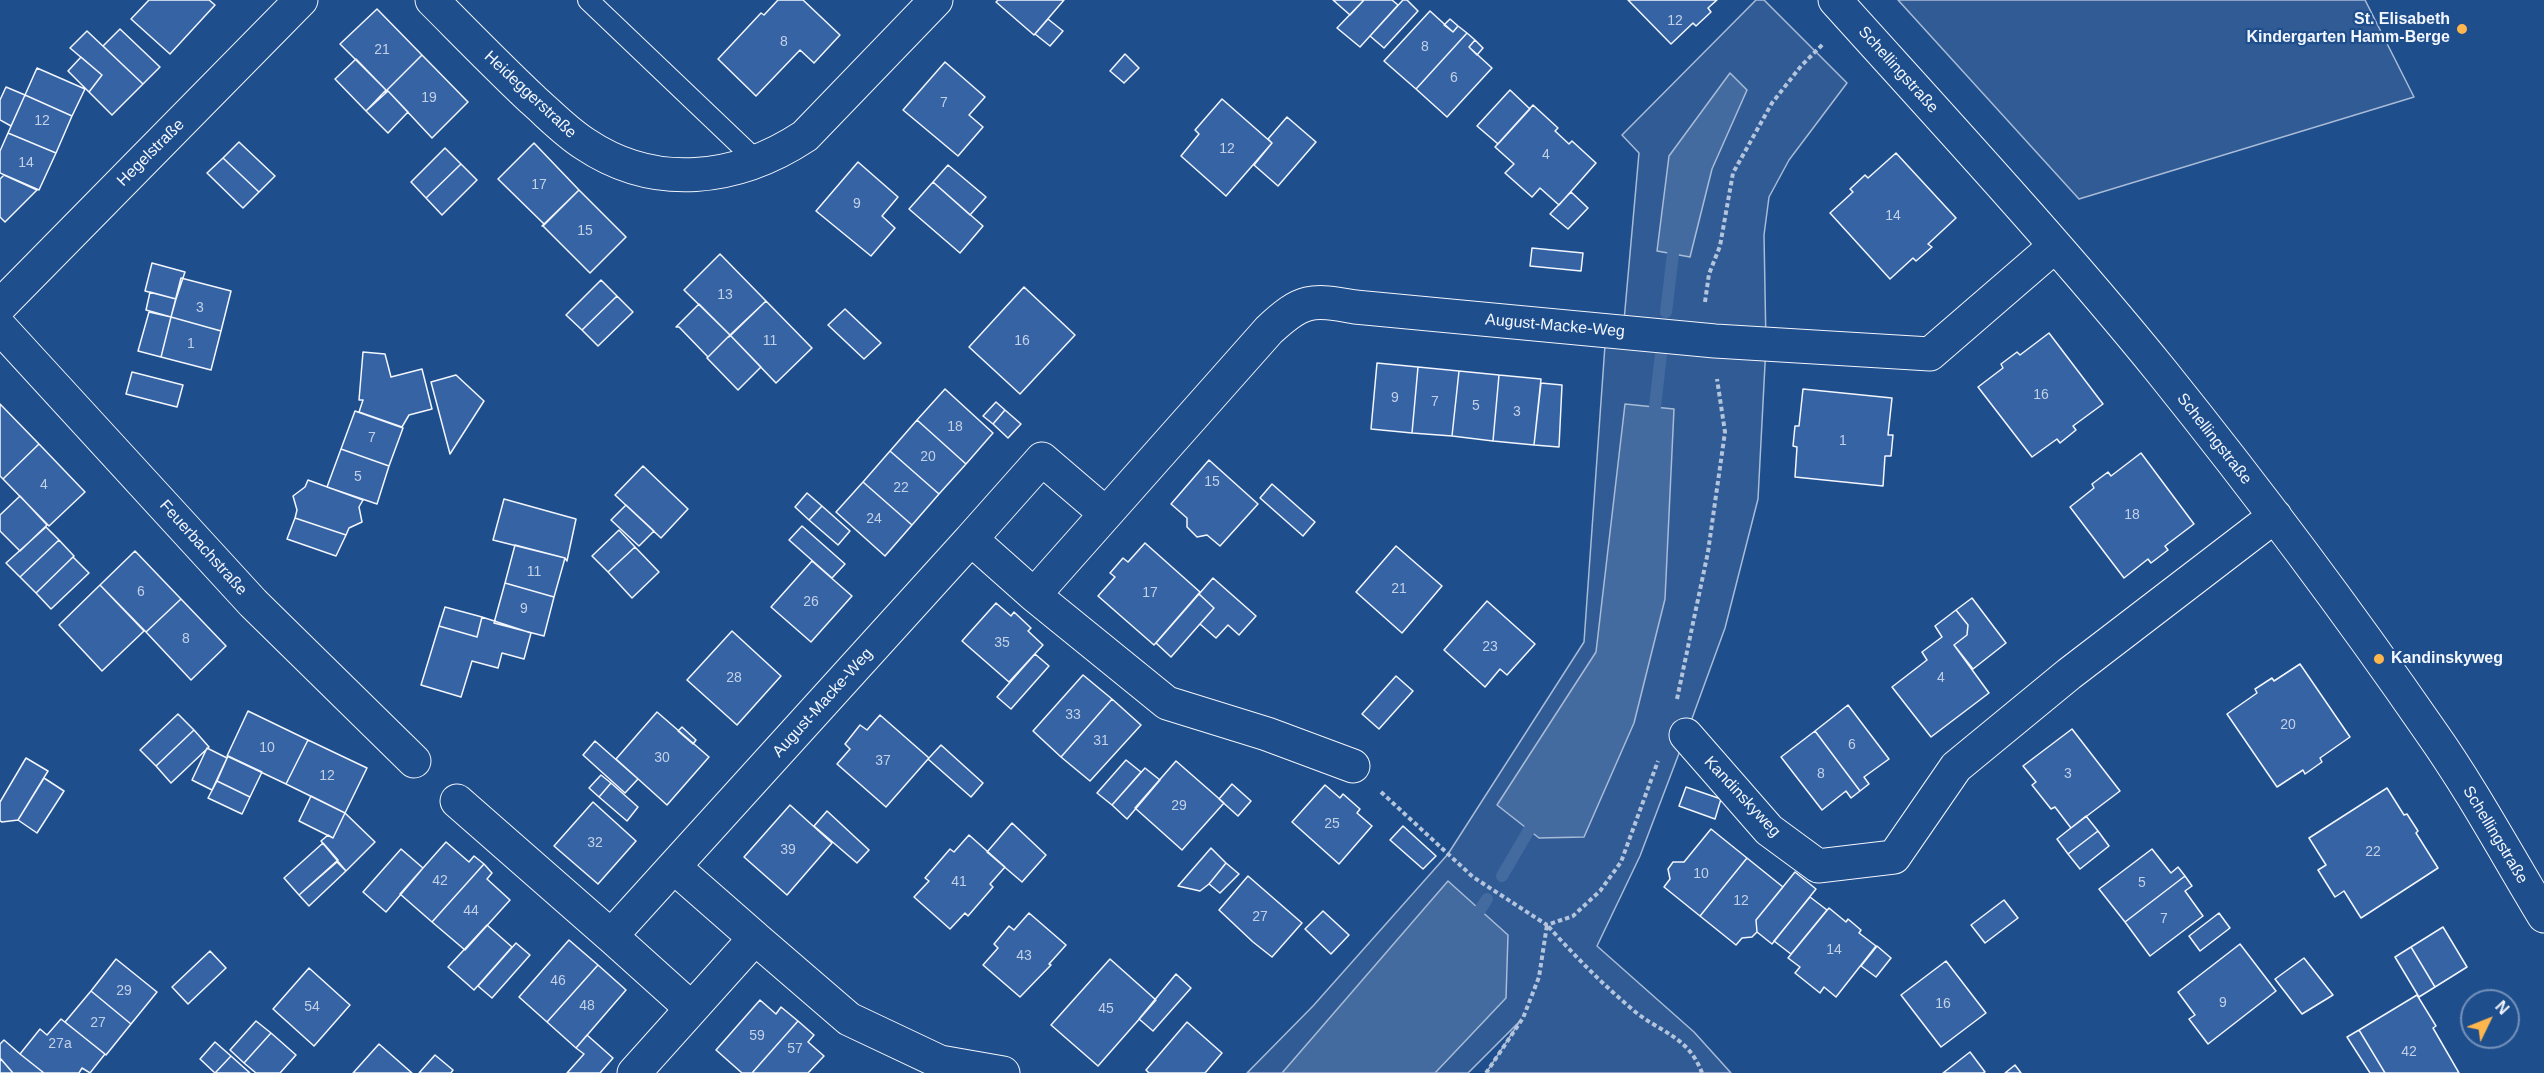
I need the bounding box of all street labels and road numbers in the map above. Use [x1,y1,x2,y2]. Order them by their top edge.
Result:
street label: Schellingstraße [1854,23,1942,117]
street label: Heideggerstraße [480,47,580,143]
street label: Hegelstraße [113,115,189,191]
street label: August-Macke-Weg [1484,310,1626,342]
street label: Schellingstraße [2172,390,2256,488]
street label: Feuerbachstraße [155,496,251,600]
street label: August-Macke-Weg [769,644,877,762]
street label: Kandinskyweg [1700,753,1784,841]
street label: Schellingstraße [2458,783,2532,887]

